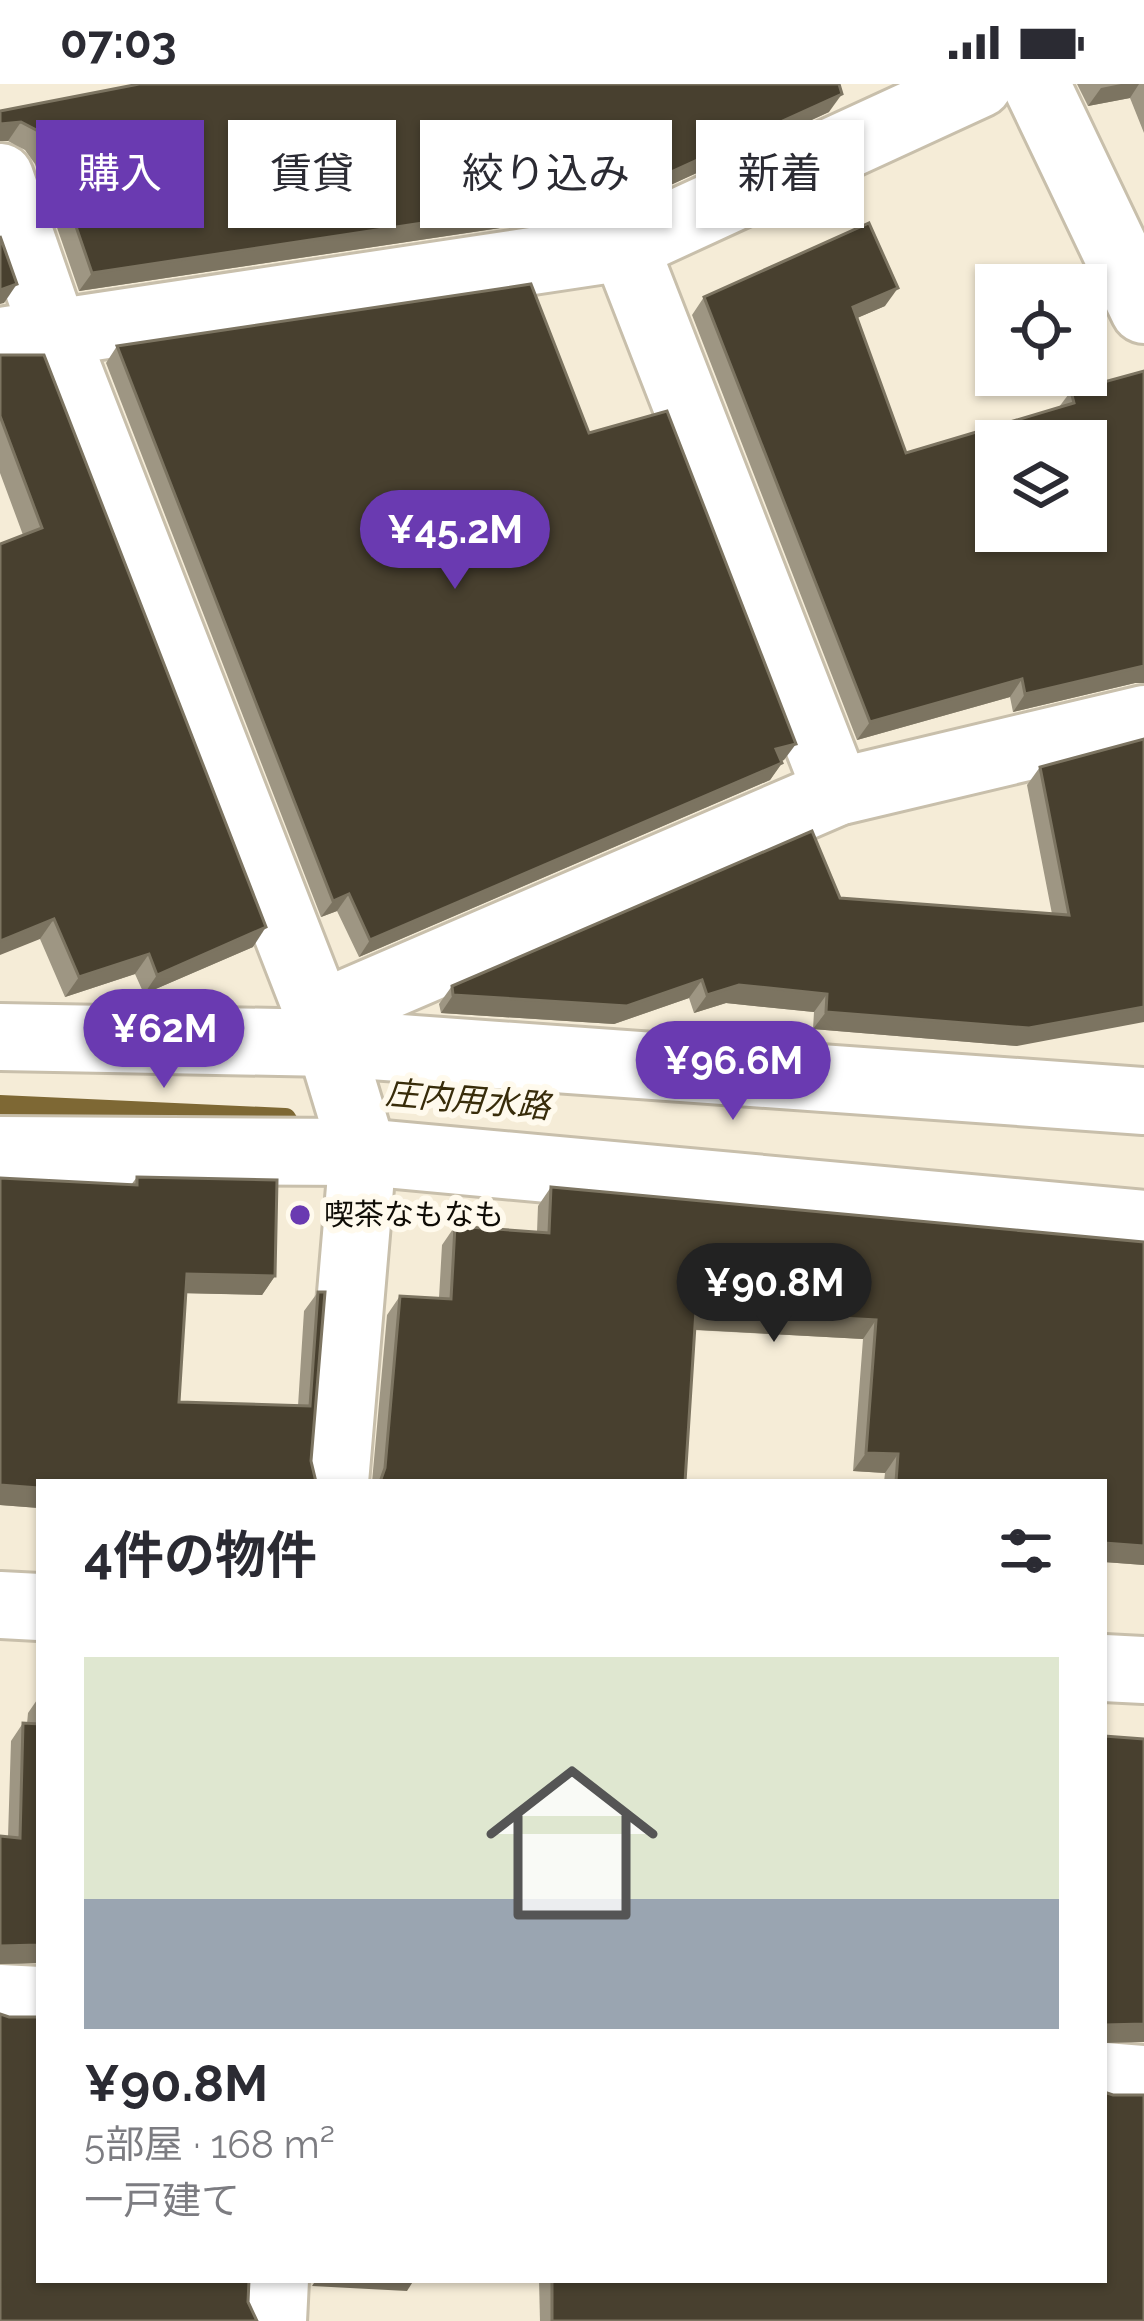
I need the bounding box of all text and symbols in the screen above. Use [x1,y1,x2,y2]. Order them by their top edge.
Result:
text: 07:03 [60,16,177,69]
chip: 購入 [36,120,204,228]
chip: 賃貸 [228,120,396,228]
chip: 絞り込み [420,120,672,228]
chip: 新着 [696,120,864,228]
map controls [975,264,1107,552]
button: locate [975,264,1107,396]
button: layers [975,420,1107,552]
pin: ¥45.2M [357,490,553,592]
text: ¥45.2M [387,506,523,552]
pin: ¥62M [93,989,235,1091]
text: ¥62M [110,1005,218,1051]
pin: ¥96.6M [635,1021,831,1123]
text: ¥96.6M [663,1037,803,1083]
water label: 庄内用水路 [384,1073,555,1126]
place label: 喫茶なもなも [324,1197,504,1232]
marker: 喫茶なもなも [287,1202,313,1228]
pin: ¥90.8M [676,1243,872,1345]
text: ¥90.8M [704,1259,844,1305]
icon: filters [993,1518,1059,1584]
text: 4件の物件 [84,1525,317,1585]
icon: home [464,1735,680,1951]
text: ¥90.8M [84,2053,268,2113]
text: 5部屋 · 168 m² [84,2121,335,2167]
text: 一戸建て [84,2177,240,2223]

